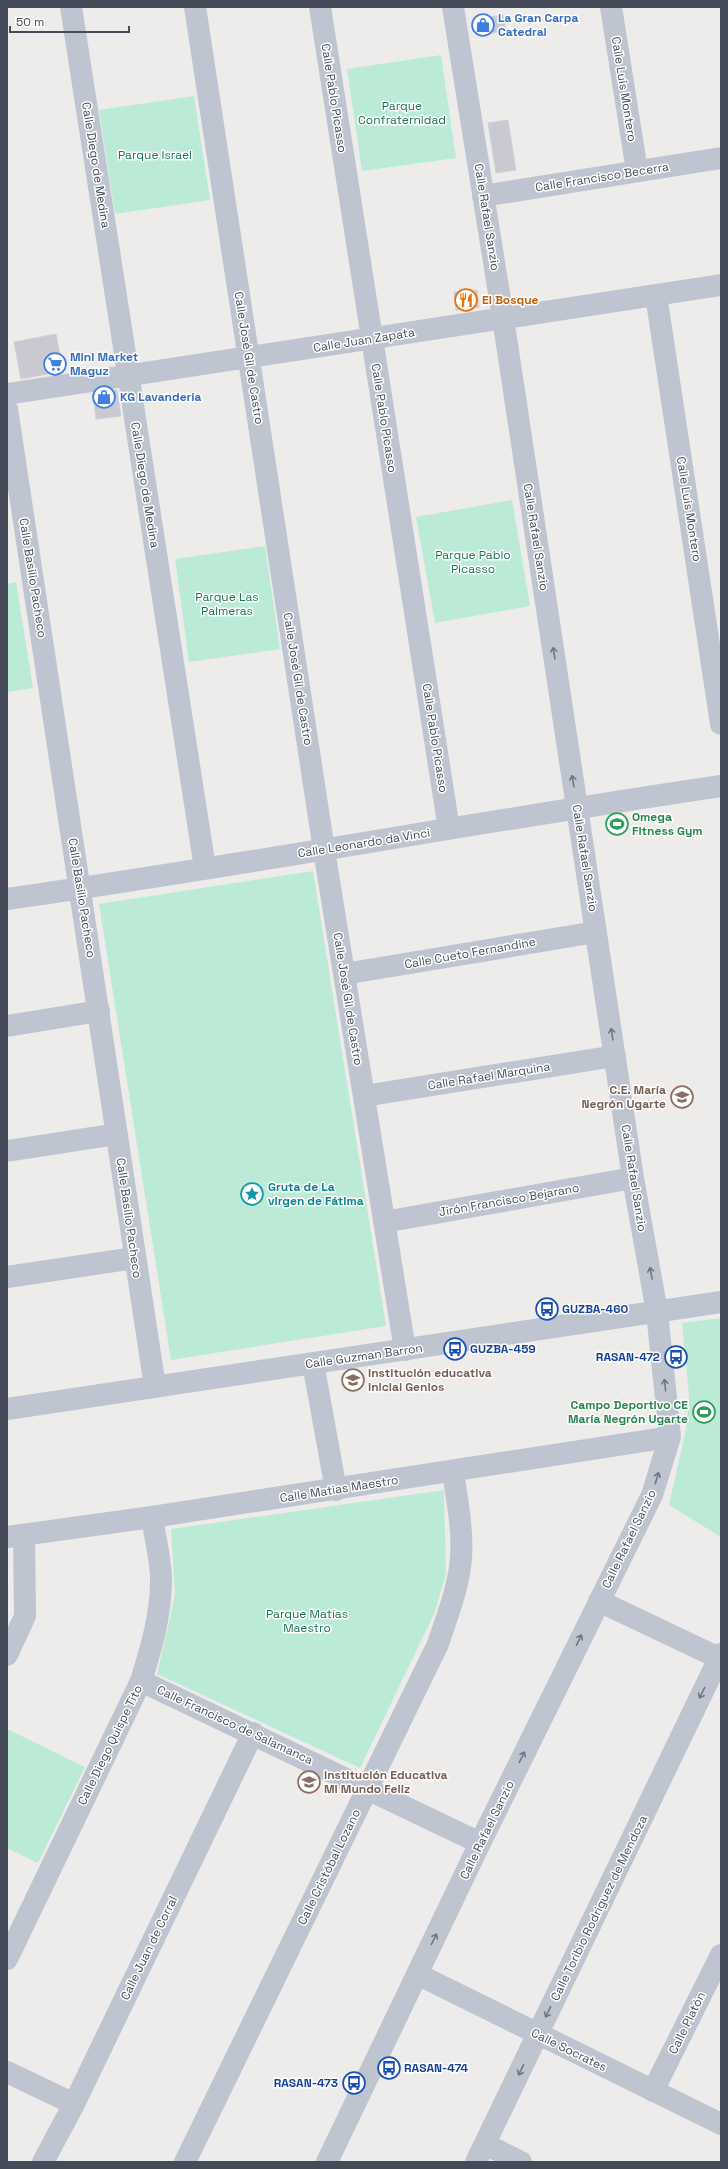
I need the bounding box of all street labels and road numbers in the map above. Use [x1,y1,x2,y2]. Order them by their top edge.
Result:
street label: Calle Luis Montero [608,35,640,143]
street label: Calle Pablo Picasso [317,42,351,154]
street label: Calle Diego de Medina [78,101,114,229]
street label: Calle Francisco Becerra [534,159,670,195]
street label: Calle Rafael Sanzio [471,162,503,272]
street label: Calle José Gil de Castro [231,290,267,426]
street label: Calle Juan Zapata [312,324,416,356]
street label: Calle Pablo Picasso [367,362,401,474]
street label: Calle Diego de Medina [127,421,163,549]
street label: Calle Luis Montero [673,455,705,563]
street label: Calle Rafael Sanzio [520,482,552,592]
street label: Calle Basilio Pacheco [16,517,50,639]
street label: Calle José Gil de Castro [280,611,316,747]
street label: Calle Pablo Picasso [418,682,452,794]
street label: Calle Rafael Sanzio [569,803,601,913]
street label: Calle Leonardo da Vinci [297,825,431,861]
street label: Calle Basilio Pacheco [65,837,99,959]
street label: Calle José Gil de Castro [330,931,366,1067]
street label: Calle Cueto Fernandine [403,934,537,972]
street label: Calle Rafael Marquina [427,1058,551,1094]
street label: Calle Rafael Sanzio [618,1123,650,1233]
street label: Calle Basilio Pacheco [113,1157,145,1279]
street label: Jirón Francisco Bejarano [438,1180,580,1220]
street label: Calle Guzman Barron [304,1340,424,1372]
street label: Calle Matias Maestro [279,1472,399,1506]
street label: Calle Rafael Sanzio [598,1487,660,1591]
street label: Calle Diego Quispe Tito [74,1682,146,1808]
street label: Calle Francisco de Salamanca [154,1682,316,1768]
street label: Calle Rafael Sanzio [456,1778,518,1882]
street label: Calle Cristóbal Lozano [294,1806,364,1928]
street label: Calle Toribio Rodriguez de Mendoza [547,1812,651,2003]
street label: Calle Juan de Corral [117,1893,181,2003]
street label: Calle Platón [665,1989,709,2057]
street label: Calle Socrates [529,2025,609,2075]

